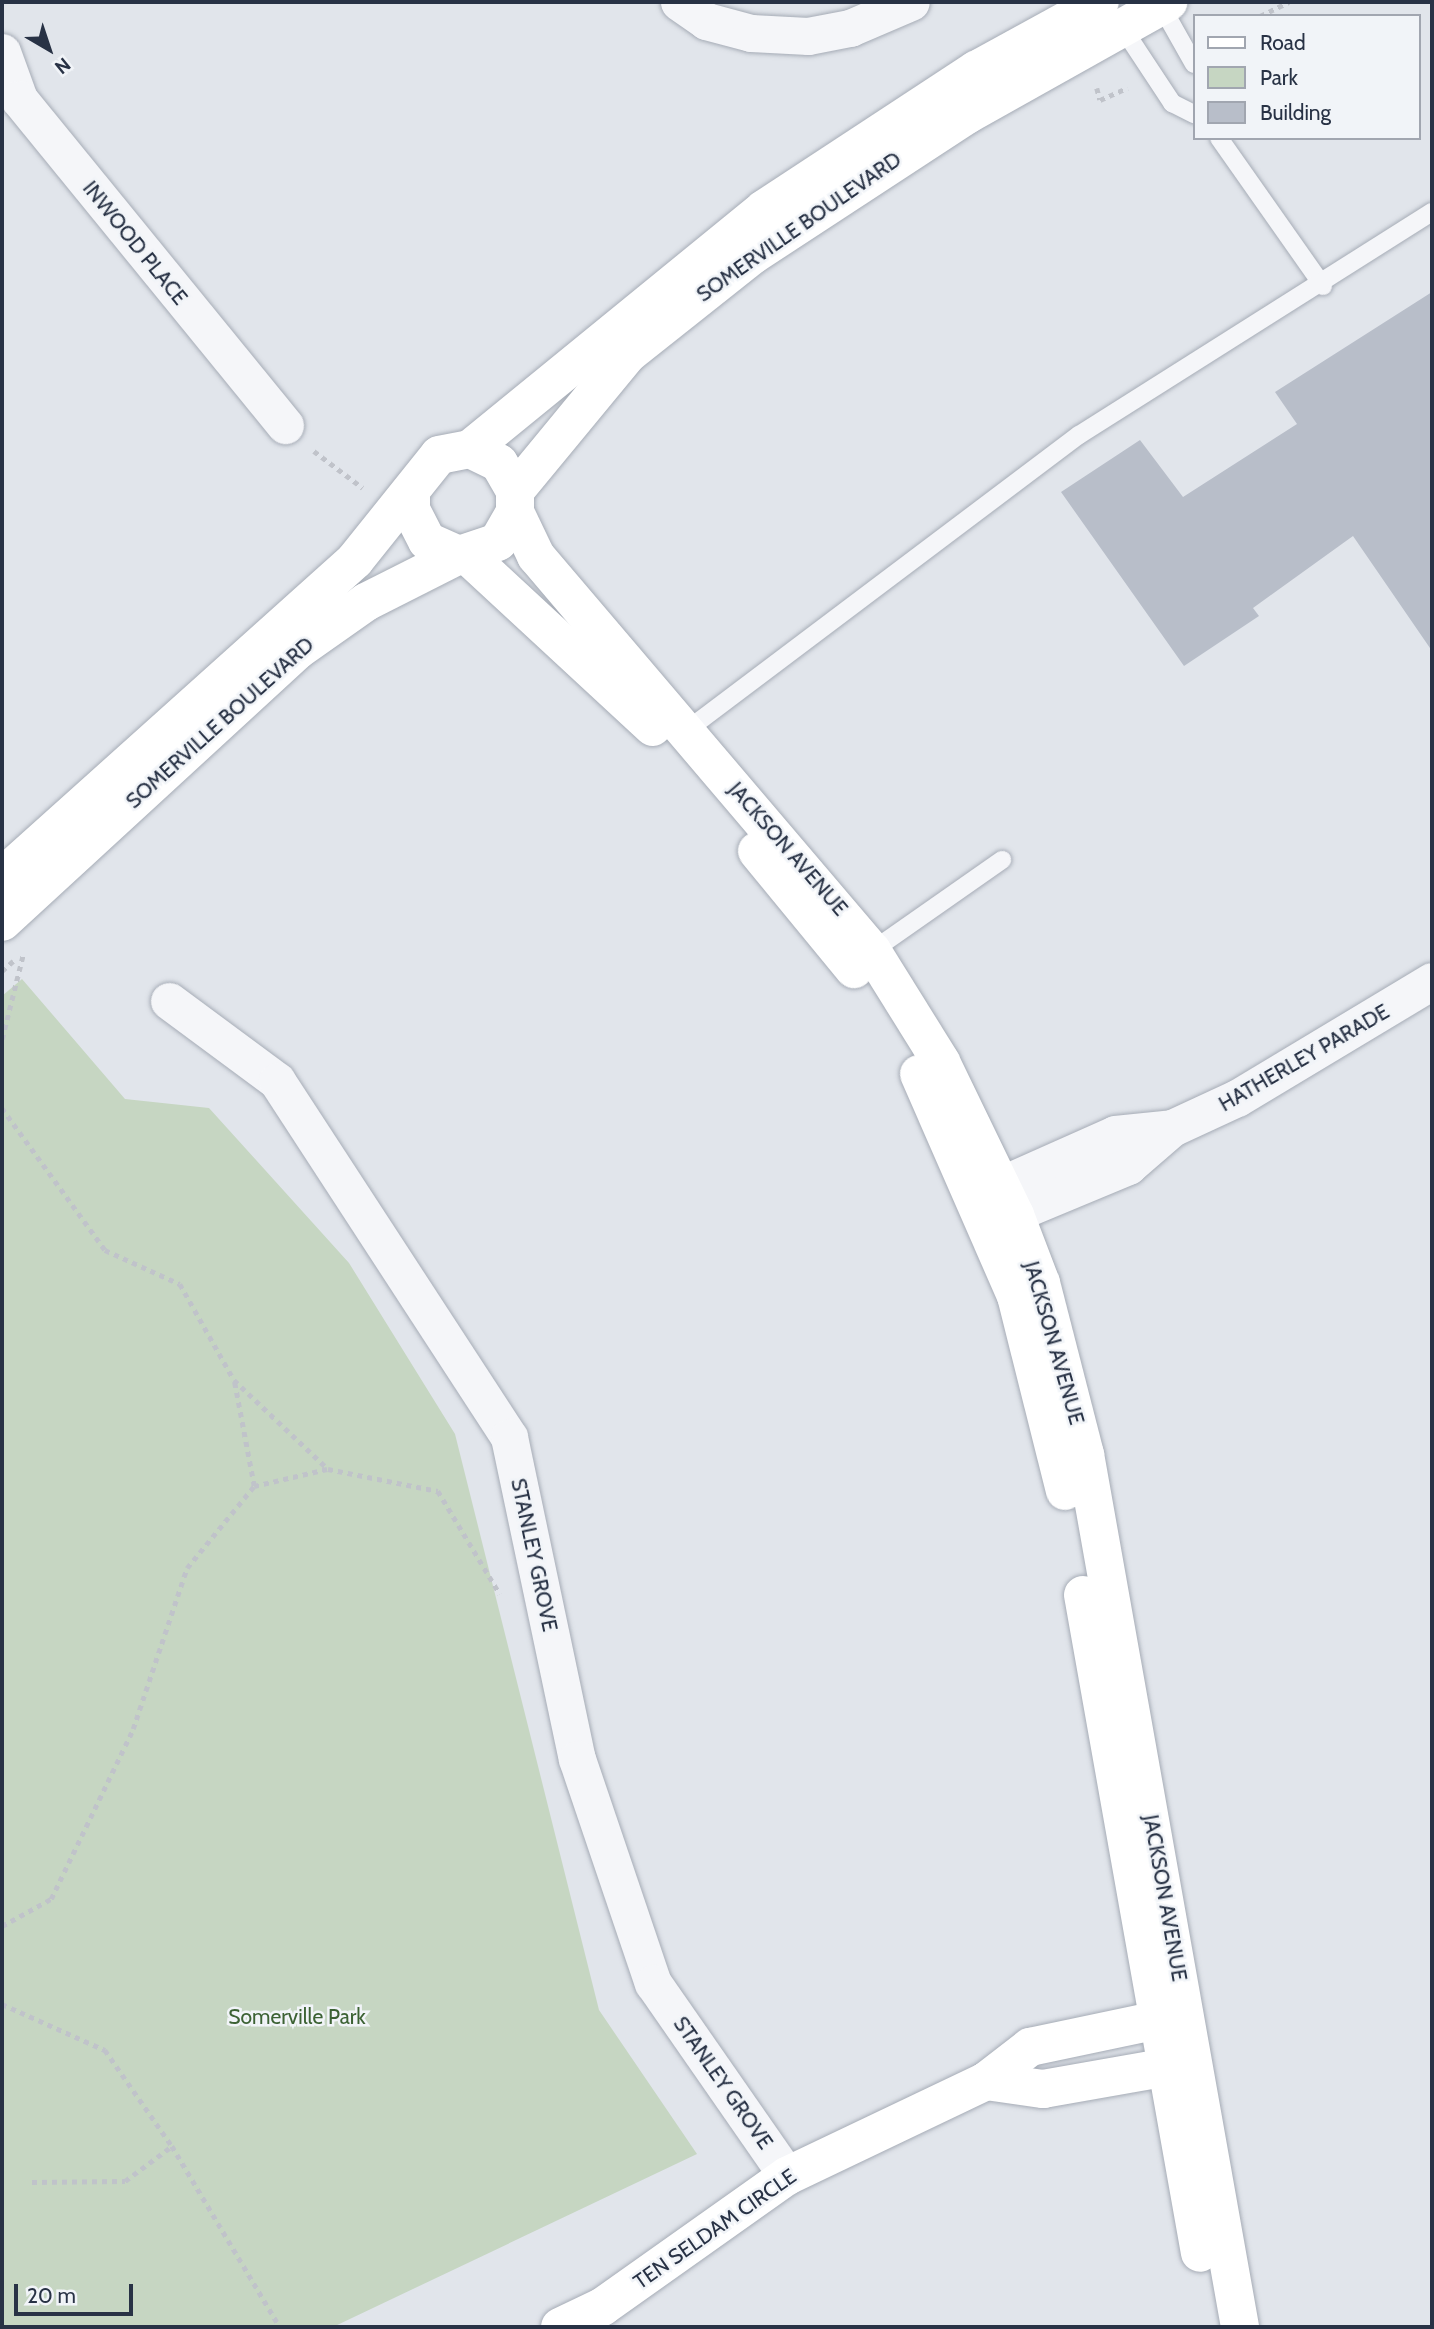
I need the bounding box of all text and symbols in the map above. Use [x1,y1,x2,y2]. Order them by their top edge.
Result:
north arrow [14,14,84,84]
legend [1192,14,1420,140]
text: Road [1260,30,1306,55]
text: N [50,53,75,79]
text: Park [1260,65,1298,90]
text: Building [1260,100,1331,125]
street label: SOMERVILLE BOULEVARD [692,147,906,307]
street label: INWOOD PLACE [77,176,193,310]
street label: SOMERVILLE BOULEVARD [121,632,319,814]
street label: JACKSON AVENUE [723,777,853,921]
street label: HATHERLEY PARADE [1214,999,1394,1117]
street label: JACKSON AVENUE [1019,1258,1089,1428]
street label: STANLEY GROVE [505,1476,563,1634]
street label: JACKSON AVENUE [1138,1813,1192,1983]
park label: Somerville Park [228,2004,366,2030]
street label: STANLEY GROVE [668,2012,778,2154]
street label: TEN SELDAM CIRCLE [629,2163,801,2295]
scale bar [18,2270,136,2314]
text: 20 m [27,2283,76,2308]

